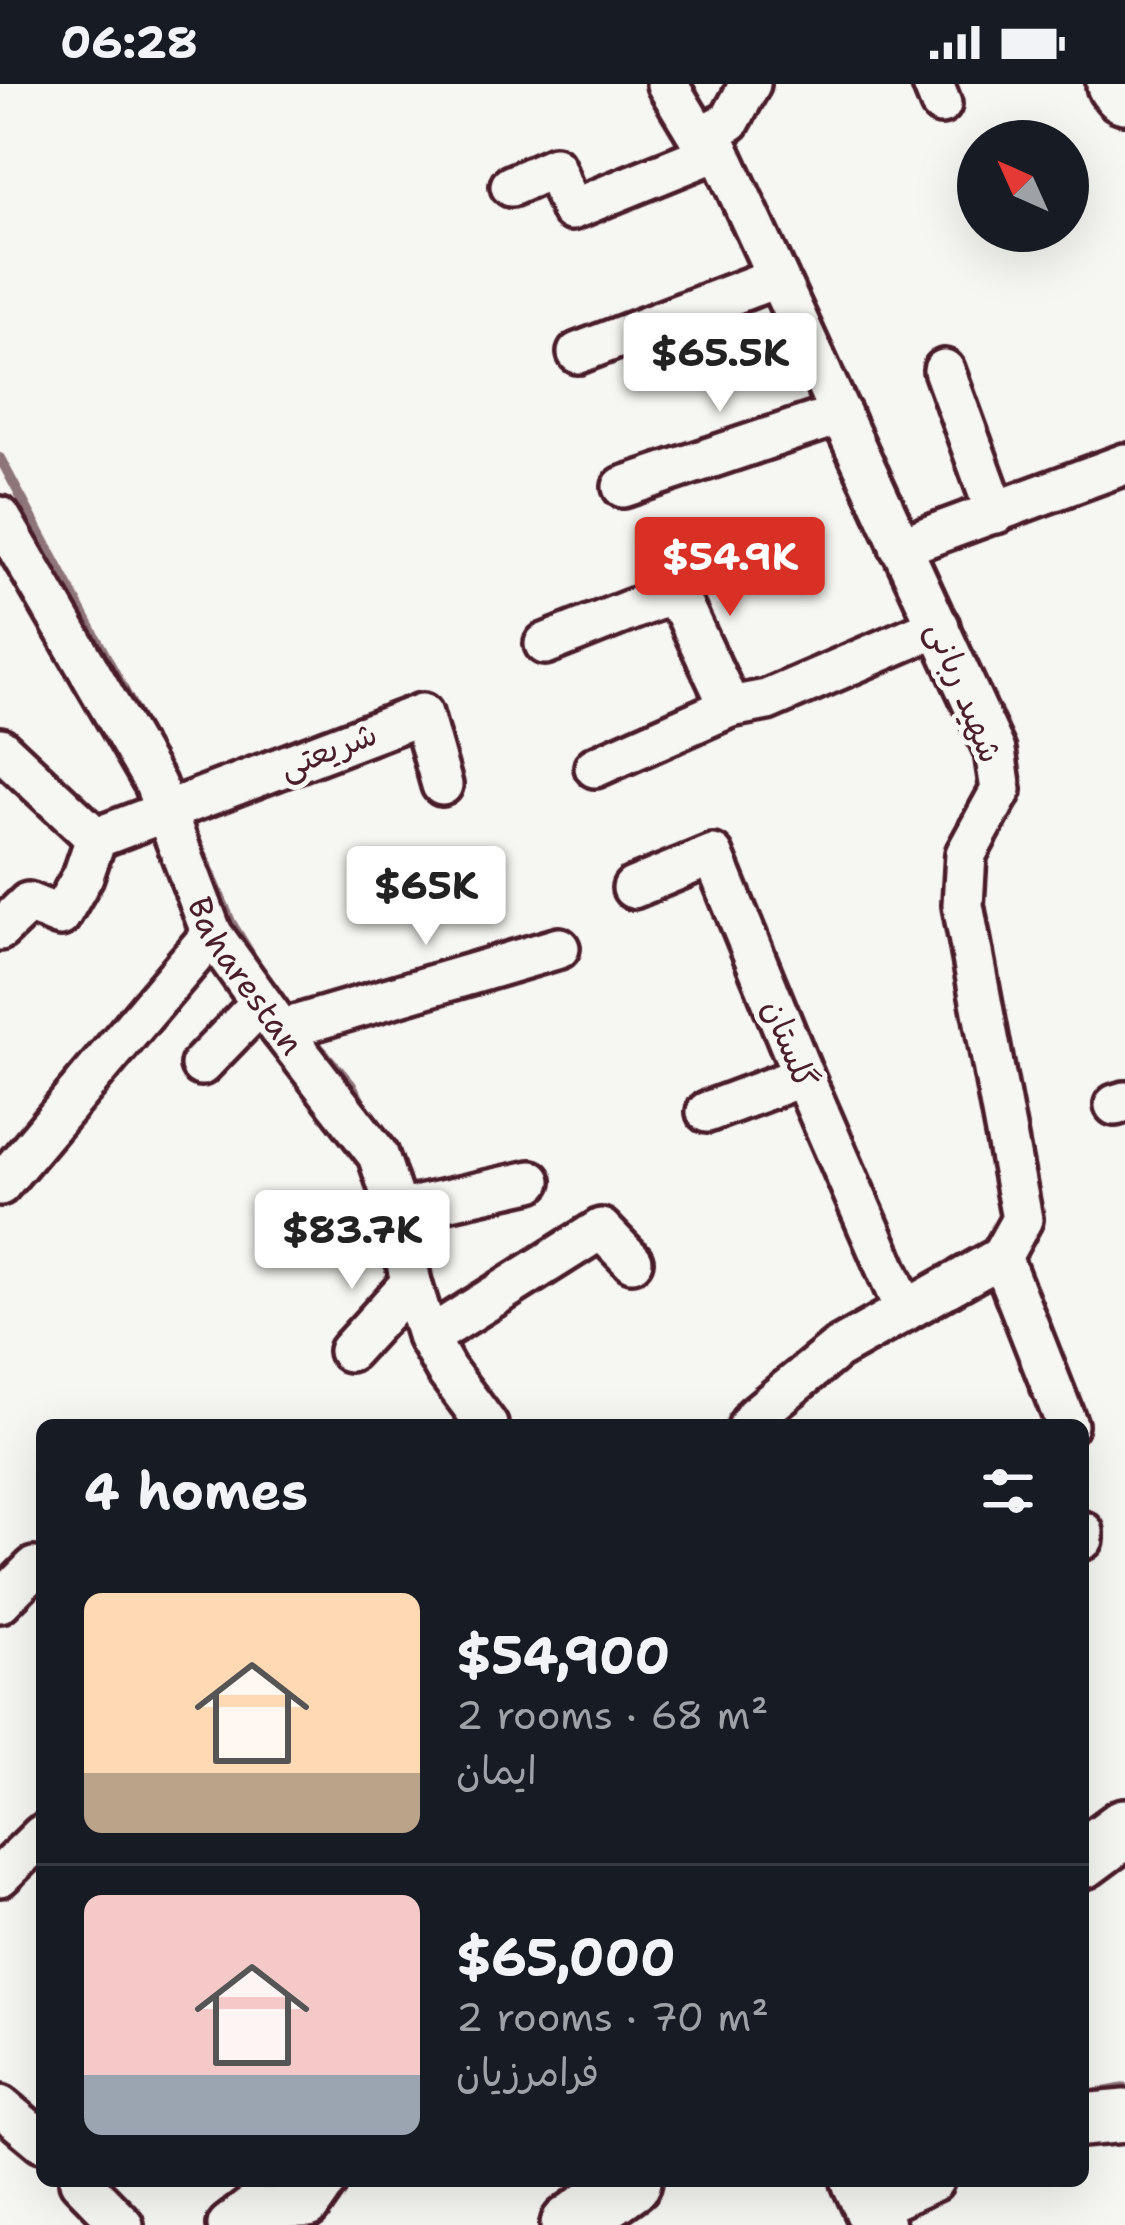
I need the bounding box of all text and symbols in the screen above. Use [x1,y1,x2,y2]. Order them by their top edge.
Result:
text: 06:28 [60,12,198,72]
north arrow [957,120,1089,252]
map controls [957,120,1089,252]
pin: $65.5K [622,313,818,415]
text: $65.5K [651,326,789,378]
pin: $54.9K [632,517,828,619]
text: $54.9K [662,530,798,582]
street label: شهید ربانی [916,615,1014,769]
street label: شریعتی [273,711,383,789]
pin: $65K [355,846,497,948]
text: $65K [374,859,478,911]
street label: Baharestan [177,890,314,1064]
street label: گلستان [752,993,828,1095]
pin: $83.7K [254,1190,450,1292]
text: $83.7K [282,1203,422,1255]
text: 4 homes [84,1457,308,1525]
icon: filters [975,1458,1041,1524]
text: $54,900 [456,1621,670,1689]
icon: home [180,1641,324,1785]
text: 2 rooms · 68 m² [456,1689,768,1741]
text: ایمان [456,1744,537,1796]
text: $65,000 [456,1923,676,1991]
icon: home [180,1943,324,2087]
text: 2 rooms · 70 m² [456,1991,769,2043]
text: فرامرزیان [456,2046,599,2098]

